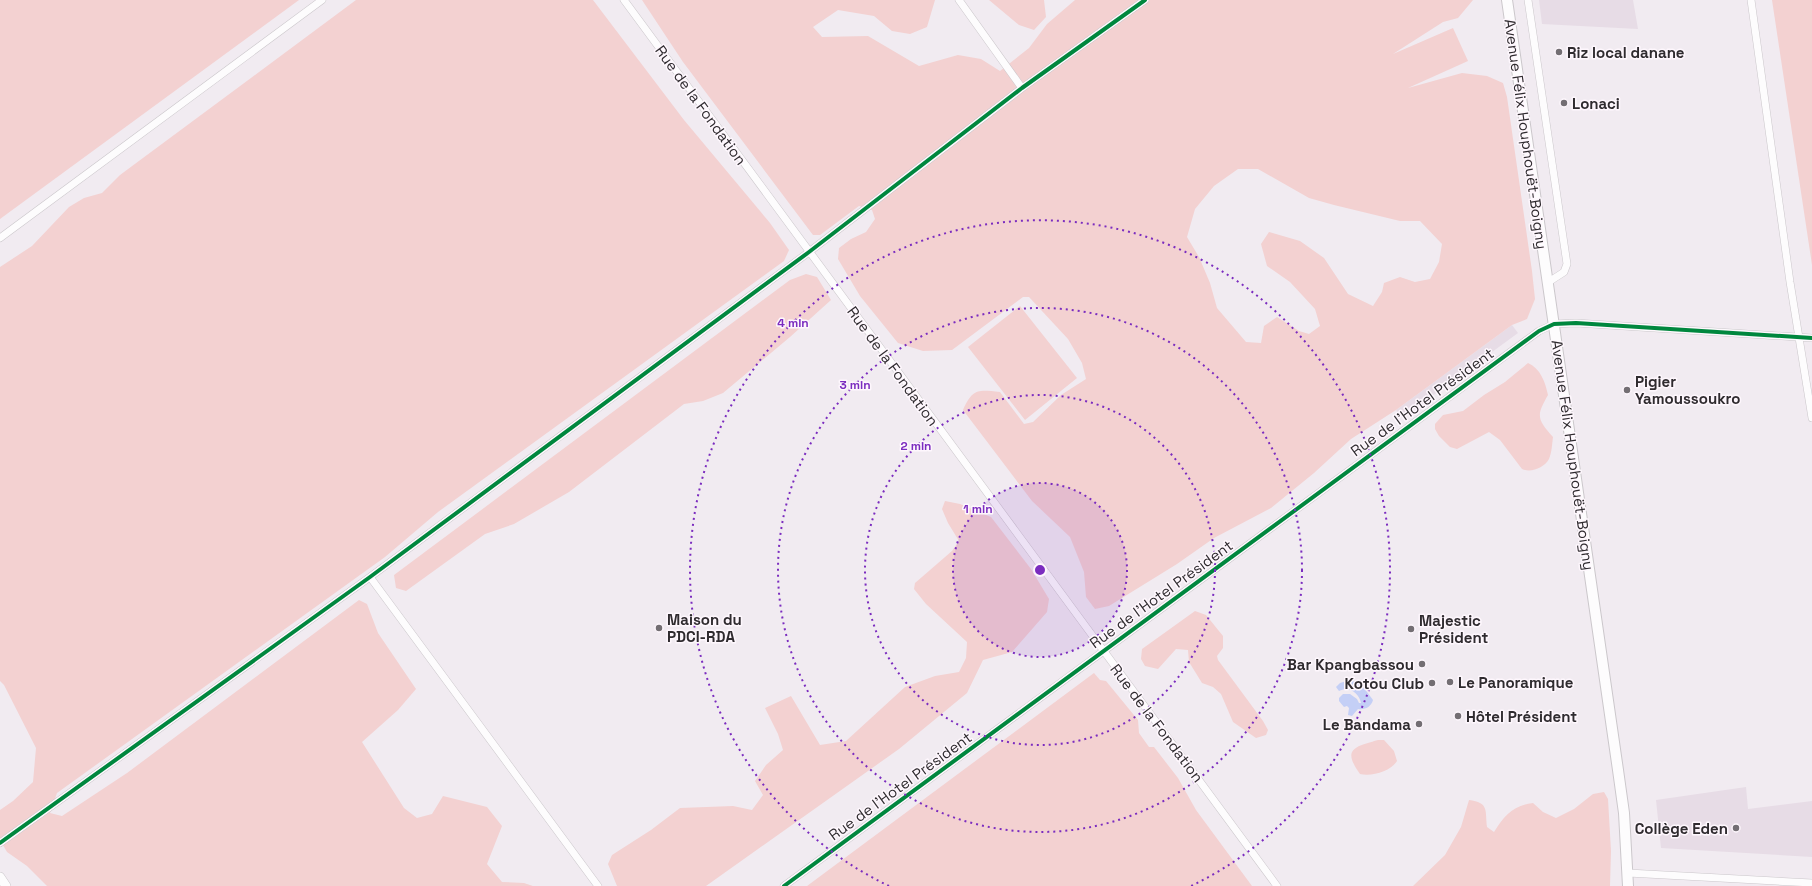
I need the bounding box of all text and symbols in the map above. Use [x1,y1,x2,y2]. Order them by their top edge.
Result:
street label: Avenue Félix Houphouët-Boigny [1500,18,1552,250]
street label: Rue de la Fondation [651,41,751,169]
place label: Riz local danane [1567,43,1685,62]
marker: Riz local danane [1554,47,1564,57]
place label: Lonaci [1572,94,1620,113]
marker: Lonaci [1559,98,1569,108]
street label: Rue de la Fondation [843,302,943,430]
text: 4 min [777,315,809,331]
street label: Avenue Félix Houphouët-Boigny [1547,339,1599,571]
street label: Rue de l'Hotel Président [1347,344,1497,460]
place label: Pigier Yamoussoukro [1635,372,1740,408]
text: 3 min [839,377,871,393]
marker: Pigier Yamoussoukro [1622,385,1632,395]
text: 2 min [900,438,932,454]
text: 1 min [963,501,993,517]
street label: Rue de l'Hotel Président [1086,536,1236,652]
centre of rings [1033,563,1047,577]
place label: Maison du PDCI-RDA [667,610,742,646]
place label: Majestic Président [1419,611,1488,647]
marker: Maison du PDCI-RDA [654,623,664,633]
marker: Majestic Président [1406,624,1416,634]
place label: Bar Kpangbassou [1287,655,1414,674]
marker: Bar Kpangbassou [1417,659,1427,669]
street label: Rue de la Fondation [1106,660,1208,786]
place label: Le Panoramique [1458,673,1574,692]
place label: Kotou Club [1345,674,1424,693]
marker: Le Panoramique [1445,677,1455,687]
marker: Kotou Club [1427,678,1437,688]
place label: Hôtel Président [1466,707,1577,726]
marker: Hôtel Président [1453,711,1463,721]
place label: Le Bandama [1323,715,1411,734]
marker: Le Bandama [1414,719,1424,729]
street label: Rue de l'Hotel Président [825,728,975,844]
place label: Collège Eden [1635,819,1728,838]
marker: Collège Eden [1731,823,1741,833]

